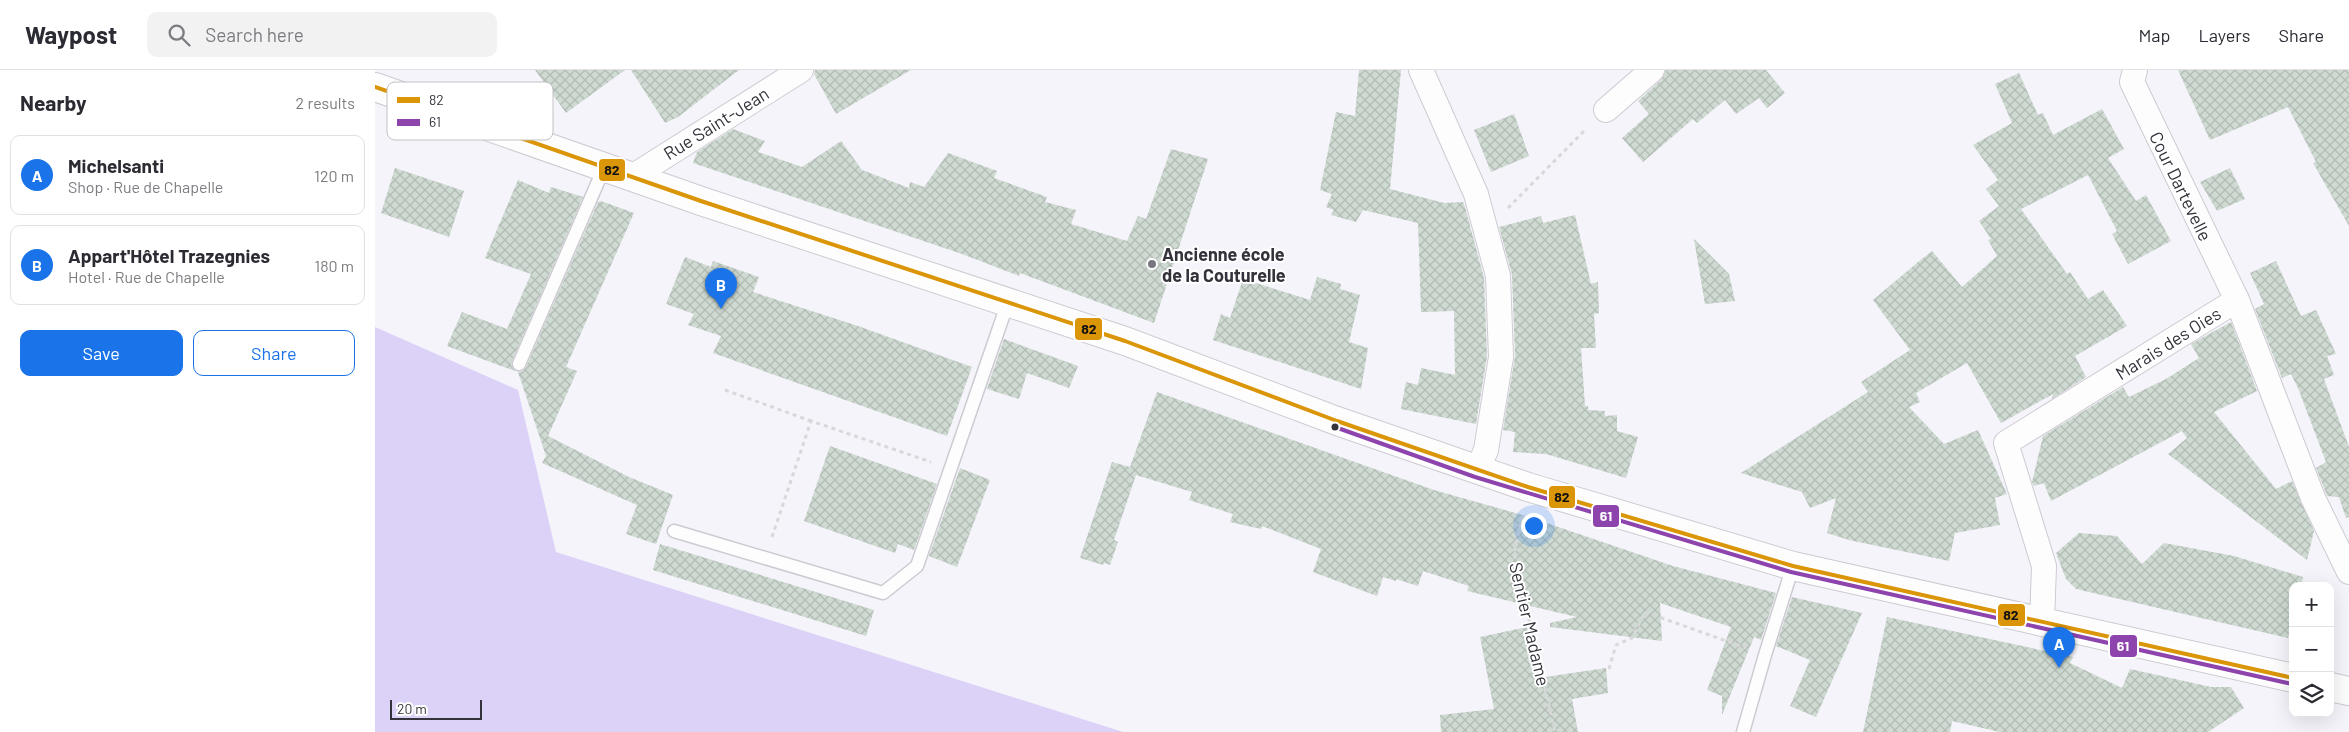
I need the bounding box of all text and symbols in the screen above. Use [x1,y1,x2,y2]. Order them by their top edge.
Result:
search box [147,12,497,57]
text: Waypost [25,20,117,49]
icon: search [165,21,193,49]
text: Search here [205,23,304,46]
text: Map [2138,24,2170,46]
text: Layers [2198,24,2251,46]
text: Share [2279,24,2324,46]
legend [387,82,553,140]
street label: Rue Saint-Jean [659,82,773,164]
text: Nearby [20,90,86,115]
text: 82 [429,91,444,108]
text: 2 results [296,93,355,112]
text: 61 [429,113,441,130]
street label: Cour Dartevelle [2145,128,2217,244]
text: Michelsanti [68,154,164,177]
line badge: 82 [598,158,626,182]
text: 82 [604,161,620,178]
text: A [32,166,42,185]
text: 120 m [314,166,354,185]
text: Shop · Rue de Chapelle [68,177,223,196]
place label: Ancienne école de la Couturelle [1162,243,1286,286]
text: Appart'Hôtel Trazegnies [68,244,270,267]
text: B [32,256,42,275]
text: 180 m [315,256,354,275]
marker: Ancienne école de la Couturelle [1146,258,1158,270]
text: Hotel · Rue de Chapelle [68,267,225,286]
pin: B [705,268,737,309]
street label: Marais des Oies [2111,302,2225,384]
line badge: 82 [1074,317,1103,341]
text: 82 [1081,320,1097,337]
button: Save [20,330,183,376]
button: Share [193,330,355,376]
unlabelled marker [1330,422,1340,432]
line badge: 82 [1548,485,1576,509]
text: 82 [1554,488,1570,505]
line badge: 61 [1592,504,1620,528]
text: 61 [1600,507,1612,524]
your location [1521,513,1547,539]
street label: Sentier Madame [1505,560,1555,688]
map controls [2289,582,2334,717]
button: + [2289,582,2334,627]
line badge: 82 [1997,603,2026,627]
text: 82 [2003,606,2019,623]
pin: A [2043,627,2075,668]
button: − [2289,627,2334,672]
line badge: 61 [2109,634,2138,658]
text: 61 [2117,637,2129,654]
button: layers [2289,672,2334,717]
scale bar [390,697,483,720]
text: 20 m [397,700,427,717]

